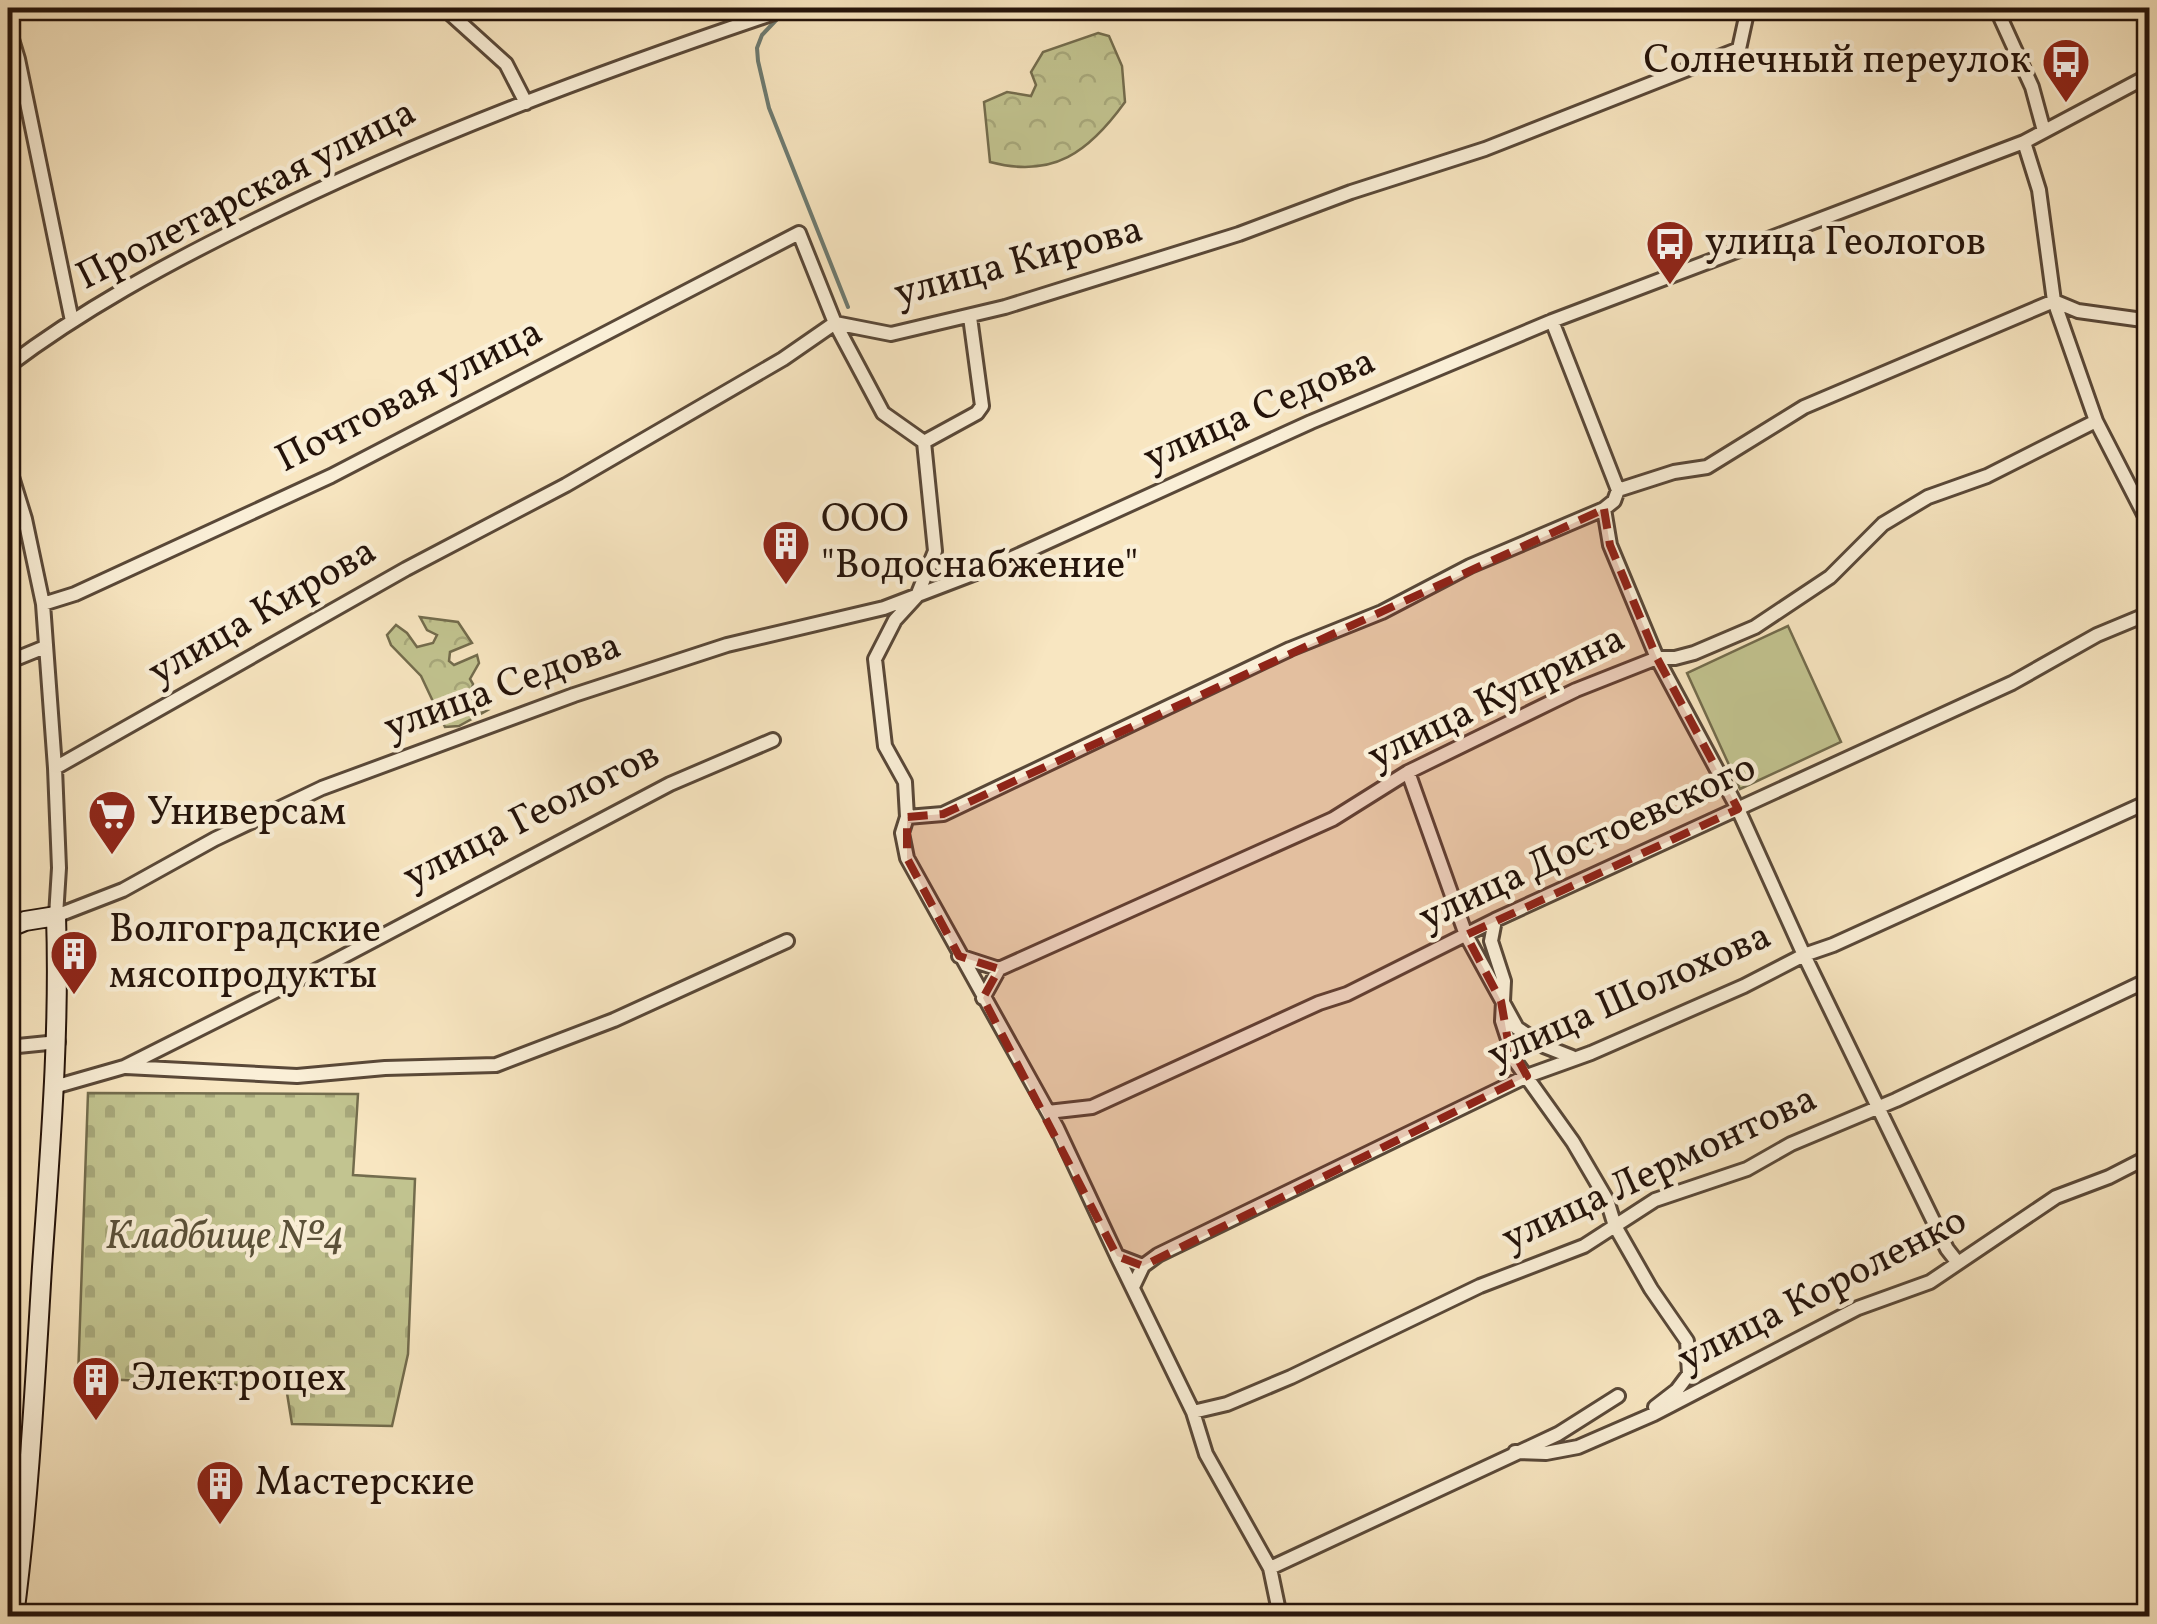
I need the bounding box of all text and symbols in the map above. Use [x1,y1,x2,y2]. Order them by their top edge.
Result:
place label: Солнечный переулок [1643,34,2031,90]
bus stop icon: Солнечный переулок [2040,36,2092,104]
street label: Пролетарская улица [68,86,426,306]
street label: улица Кирова [888,203,1150,323]
place label: улица Геологов [1705,216,1986,272]
bus stop icon: улица Геологов [1644,218,1696,286]
street label: Почтовая улица [267,306,553,488]
street label: улица Седова [1135,335,1385,487]
place label: ООО "Водоснабжение" [821,493,1138,595]
building icon: ООО "Водоснабжение" [760,518,812,586]
street label: улица Кирова [138,525,388,701]
street label: улица Куприна [1359,612,1635,786]
street label: улица Седова [377,619,629,757]
street label: улица Геологов [394,728,670,906]
street label: улица Достоевского [1410,741,1766,947]
place label: Универсам [147,786,346,842]
supermarket icon: Универсам [86,788,138,856]
place label: Волгоградские мясопродукты [109,903,381,1005]
street label: улица Шолохова [1479,909,1781,1085]
building icon: Волгоградские мясопродукты [48,928,100,996]
street label: улица Лермонтова [1493,1072,1827,1268]
street label: улица Короленко [1669,1194,1977,1388]
park label: Кладбище №4 [105,1210,345,1266]
place label: Электроцех [131,1352,347,1408]
building icon: Электроцех [70,1354,122,1422]
place label: Мастерские [255,1456,475,1512]
building icon: Мастерские [194,1458,246,1526]

